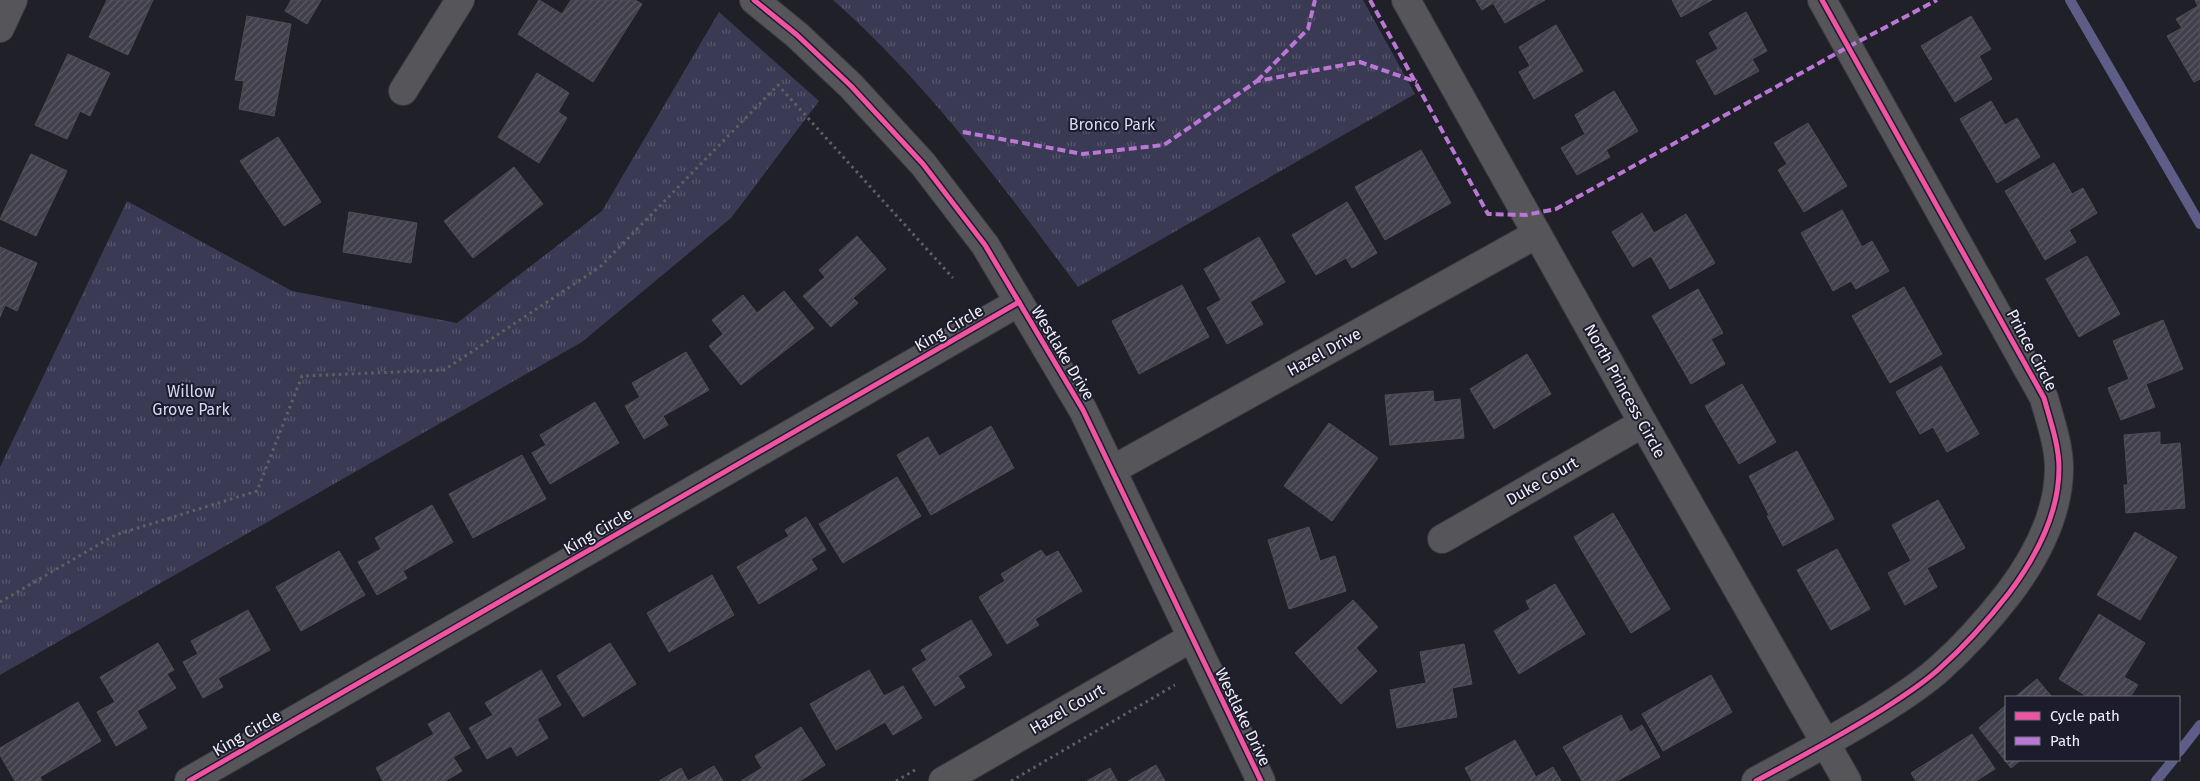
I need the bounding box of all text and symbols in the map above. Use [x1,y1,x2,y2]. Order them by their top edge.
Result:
park label: Bronco Park [1069,115,1156,134]
street label: King Circle [911,301,987,355]
street label: Westlake Drive [1027,302,1099,404]
street label: Prince Circle [2003,306,2061,394]
street label: North Princess Circle [1580,321,1670,461]
street label: Hazel Drive [1284,324,1364,380]
park label: Willow Grove Park [152,382,230,419]
street label: Duke Court [1503,453,1582,509]
street label: King Circle [560,504,636,558]
street label: Westlake Drive [1211,665,1275,769]
street label: Hazel Court [1026,680,1108,738]
legend [2005,696,2180,761]
street label: King Circle [209,706,285,760]
text: Cycle path [2050,707,2120,725]
text: Path [2050,732,2080,750]

